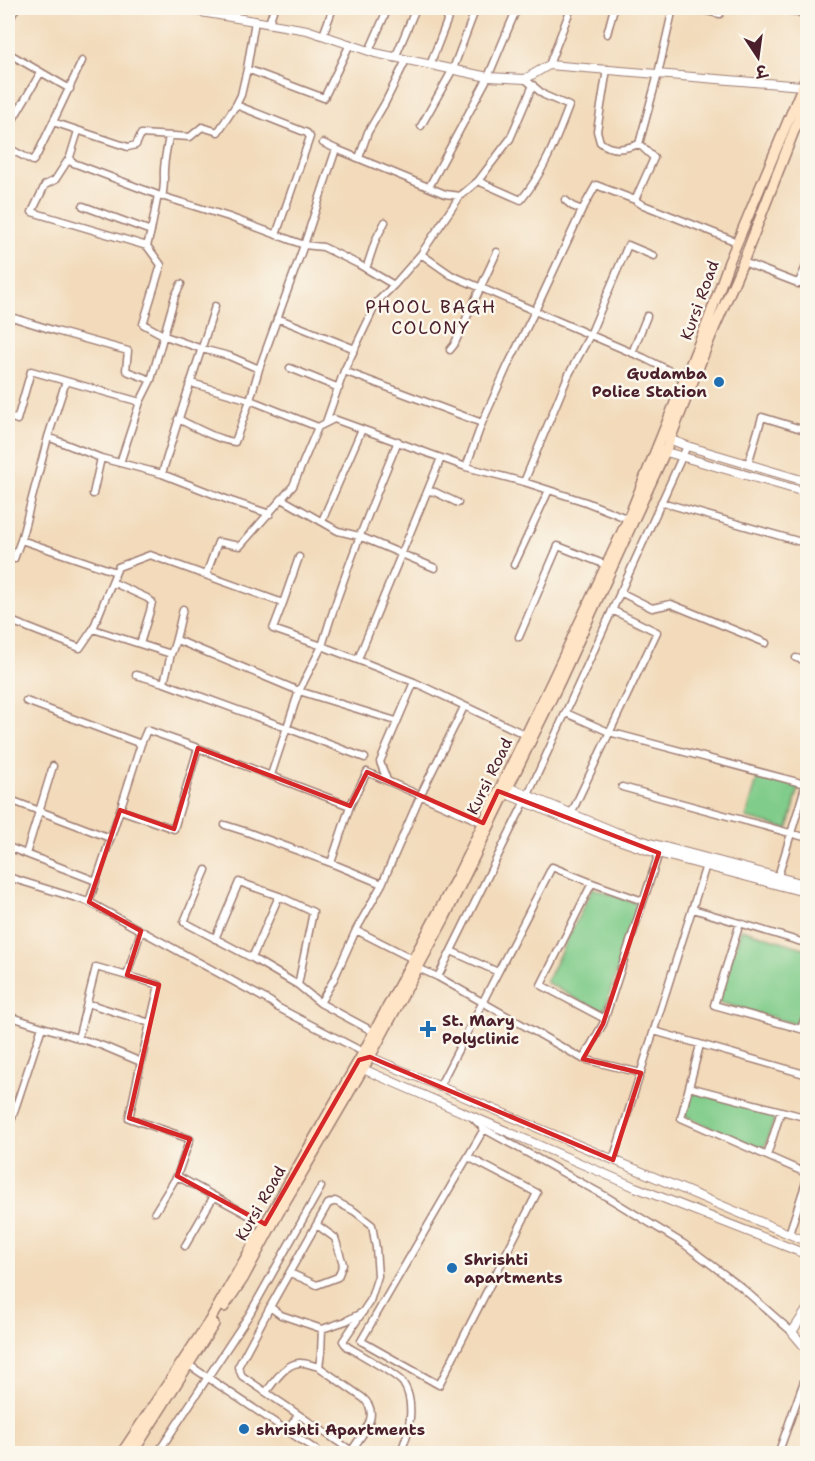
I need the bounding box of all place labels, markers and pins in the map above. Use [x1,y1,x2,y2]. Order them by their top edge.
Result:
place label: Gudamba Police Station [592,363,707,402]
marker: Gudamba Police Station [712,375,726,389]
place label: St. Mary Polyclinic [442,1010,519,1049]
marker: St. Mary Polyclinic [419,1020,437,1038]
place label: Shrishti apartments [464,1249,563,1288]
marker: Shrishti apartments [445,1261,459,1275]
place label: shrishti Apartments [256,1419,425,1440]
marker: shrishti Apartments [237,1422,251,1436]

